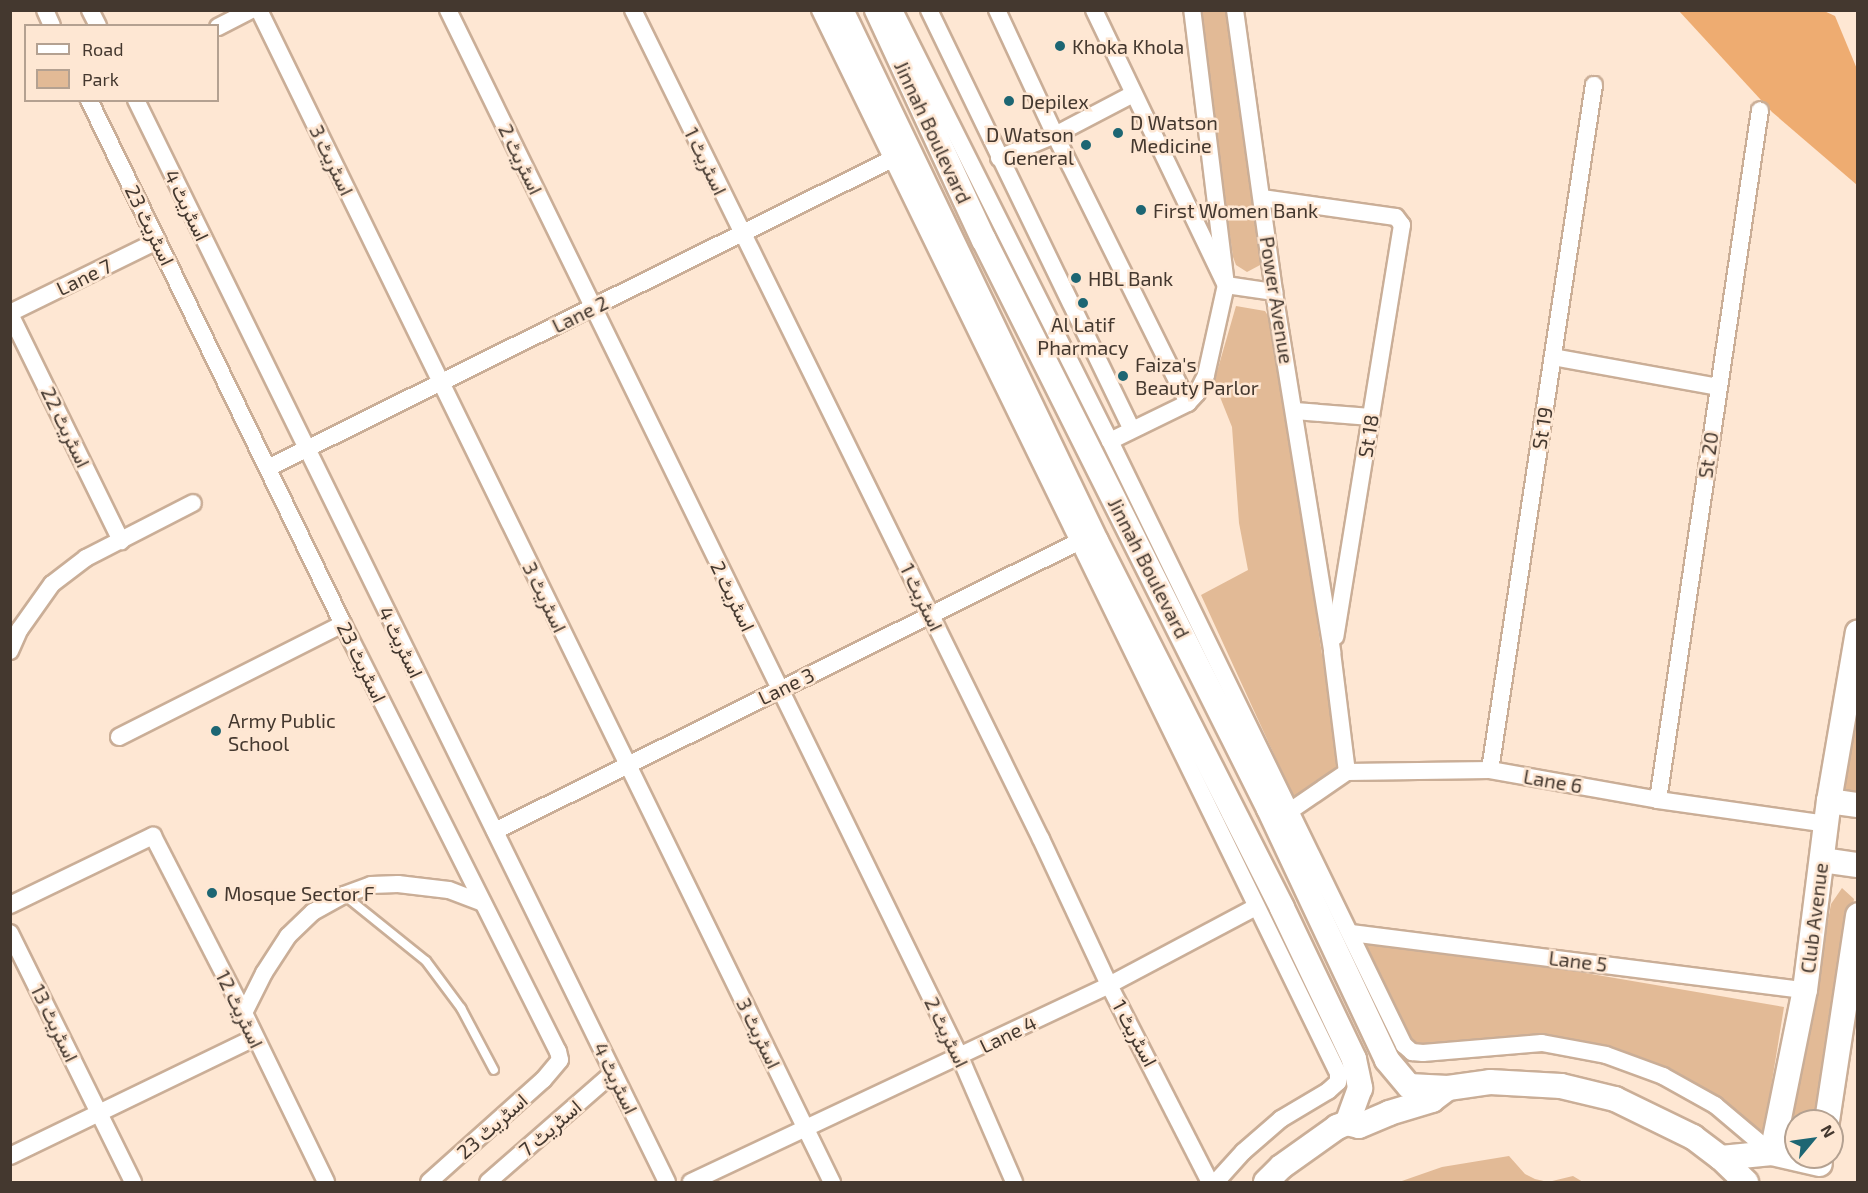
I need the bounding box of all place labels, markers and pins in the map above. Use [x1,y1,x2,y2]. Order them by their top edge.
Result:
place label: Khoka Khola [1072,34,1184,58]
marker: Khoka Khola [1053,39,1067,53]
place label: Depilex [1021,89,1089,113]
marker: Depilex [1002,94,1016,108]
place label: D Watson Medicine [1130,110,1218,157]
place label: D Watson General [986,122,1074,169]
marker: D Watson Medicine [1111,126,1125,140]
marker: D Watson General [1079,138,1093,152]
place label: First Women Bank [1153,198,1318,222]
marker: First Women Bank [1134,203,1148,217]
place label: HBL Bank [1088,266,1174,290]
marker: HBL Bank [1069,271,1083,285]
marker: Al Latif Pharmacy [1076,296,1090,310]
place label: Al Latif Pharmacy [1037,312,1129,359]
place label: Faiza's Beauty Parlor [1135,352,1259,399]
marker: Faiza's Beauty Parlor [1116,369,1130,383]
place label: Army Public School [228,708,336,755]
marker: Army Public School [209,724,223,738]
place label: Mosque Sector F [224,881,375,905]
marker: Mosque Sector F [205,886,219,900]

